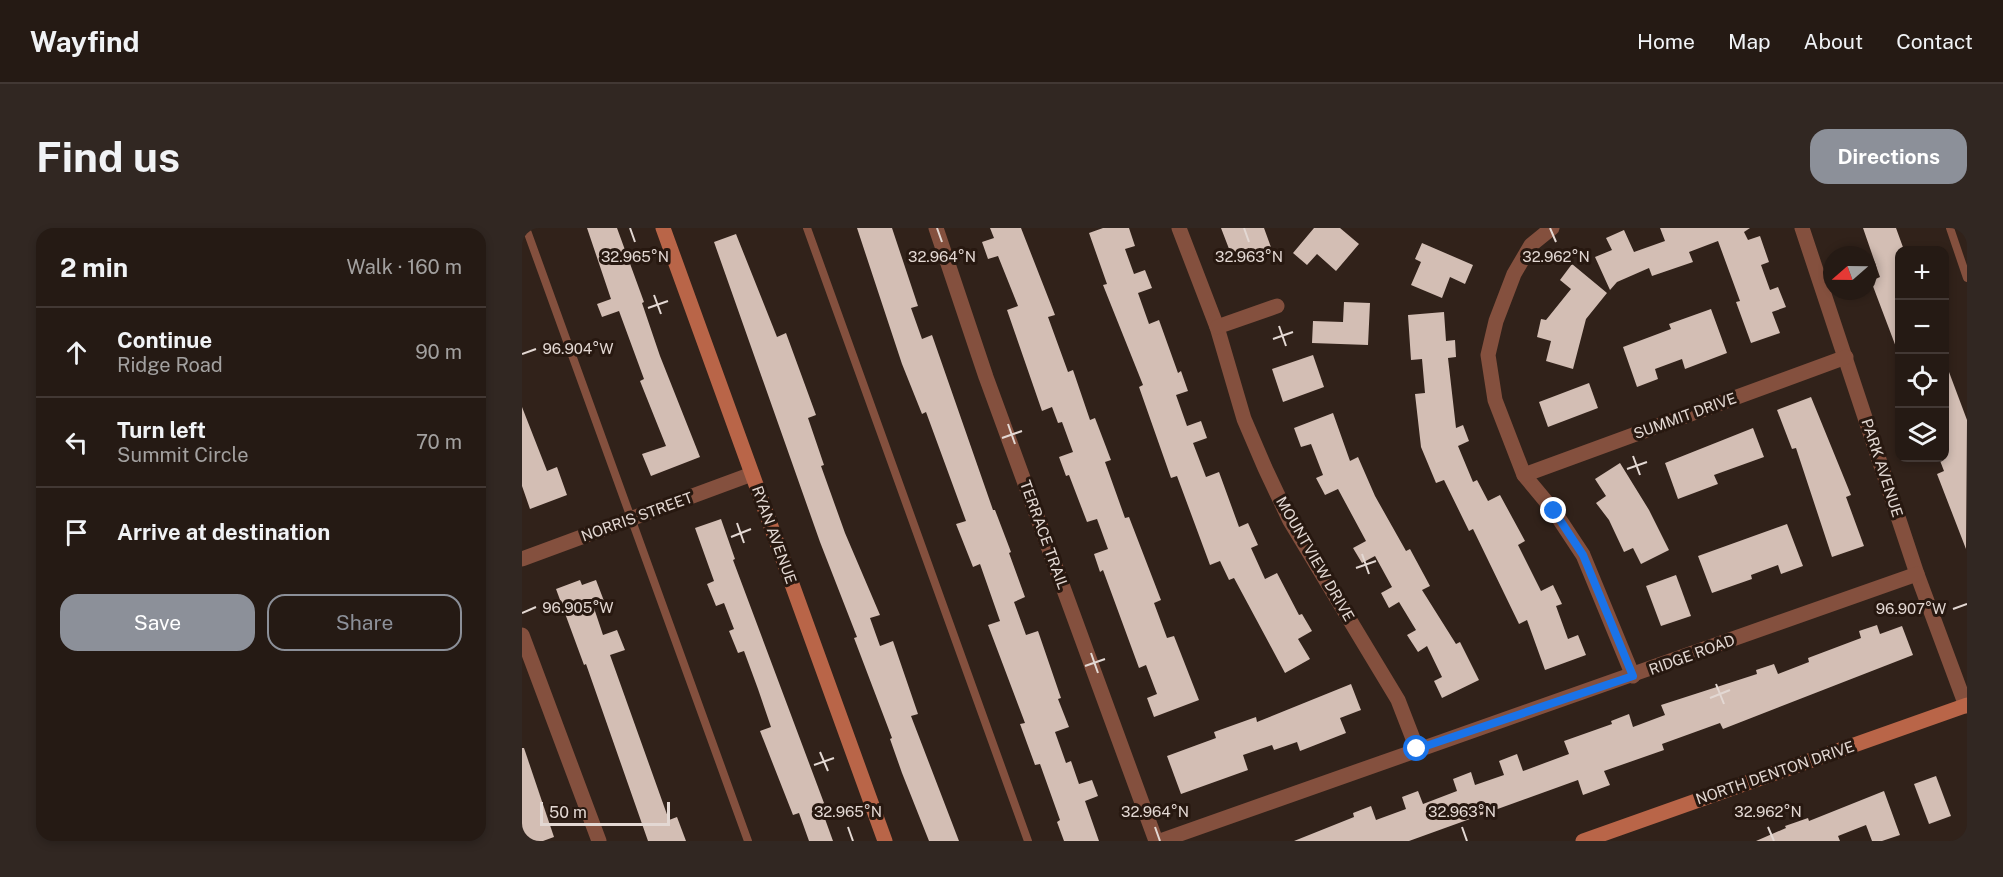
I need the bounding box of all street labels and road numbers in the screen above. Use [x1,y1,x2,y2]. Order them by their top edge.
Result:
street label: SUMMIT DRIVE [1631,389,1739,442]
street label: PARK AVENUE [1859,416,1906,519]
street label: TERRACE TRAIL [1017,478,1072,592]
street label: RYAN AVENUE [749,484,800,586]
street label: NORRIS STREET [579,488,695,545]
street label: MOUNTVIEW DRIVE [1273,493,1358,624]
street label: RIDGE ROAD [1647,631,1737,678]
street label: NORTH DENTON DRIVE [1693,737,1856,808]

